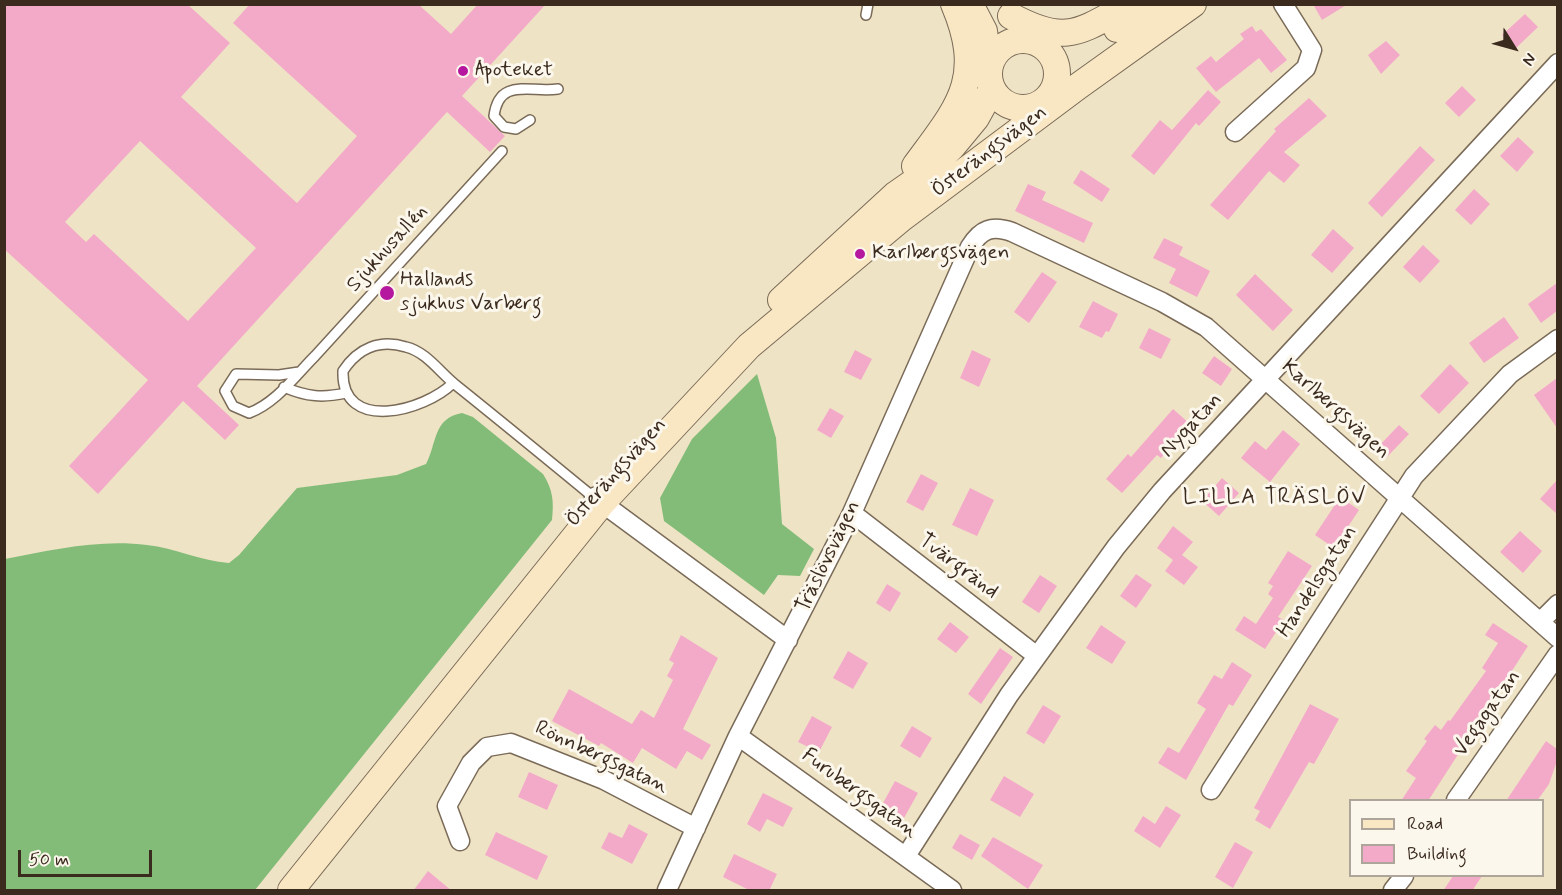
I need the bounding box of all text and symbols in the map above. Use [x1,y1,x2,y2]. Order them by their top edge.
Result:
north arrow [1484,18,1544,78]
text: N [1517,49,1540,70]
place label: Apoteket [475,58,553,84]
marker: Apoteket [456,64,470,78]
street label: Österängsvägen [927,100,1053,204]
street label: Sjukhusallén [342,200,434,298]
place label: Karlbergsvägen [872,241,1010,267]
marker: Karlbergsvägen [853,247,867,261]
place label: Hallands sjukhus Varberg [400,268,542,318]
marker: Hallands sjukhus Varberg [378,284,396,302]
street label: Karlbergsvägen [1275,355,1395,465]
street label: Nygatan [1156,388,1228,464]
street label: Österängsvägen [562,413,672,533]
district label: LILLA TRÄSLÖV [1185,485,1365,511]
street label: Träslövsvägen [791,497,867,617]
street label: Handelsgatan [1272,521,1364,643]
street label: Tvärgränd [913,529,1003,605]
street label: Vegagatan [1449,666,1527,762]
street label: Rönnbergsgatan [530,716,672,800]
street label: Furubergsgatan [796,743,922,845]
legend [1349,799,1544,877]
text: Road [1407,812,1443,836]
scale bar [21,838,154,876]
text: Building [1407,842,1467,866]
text: 50 m [29,848,69,872]

